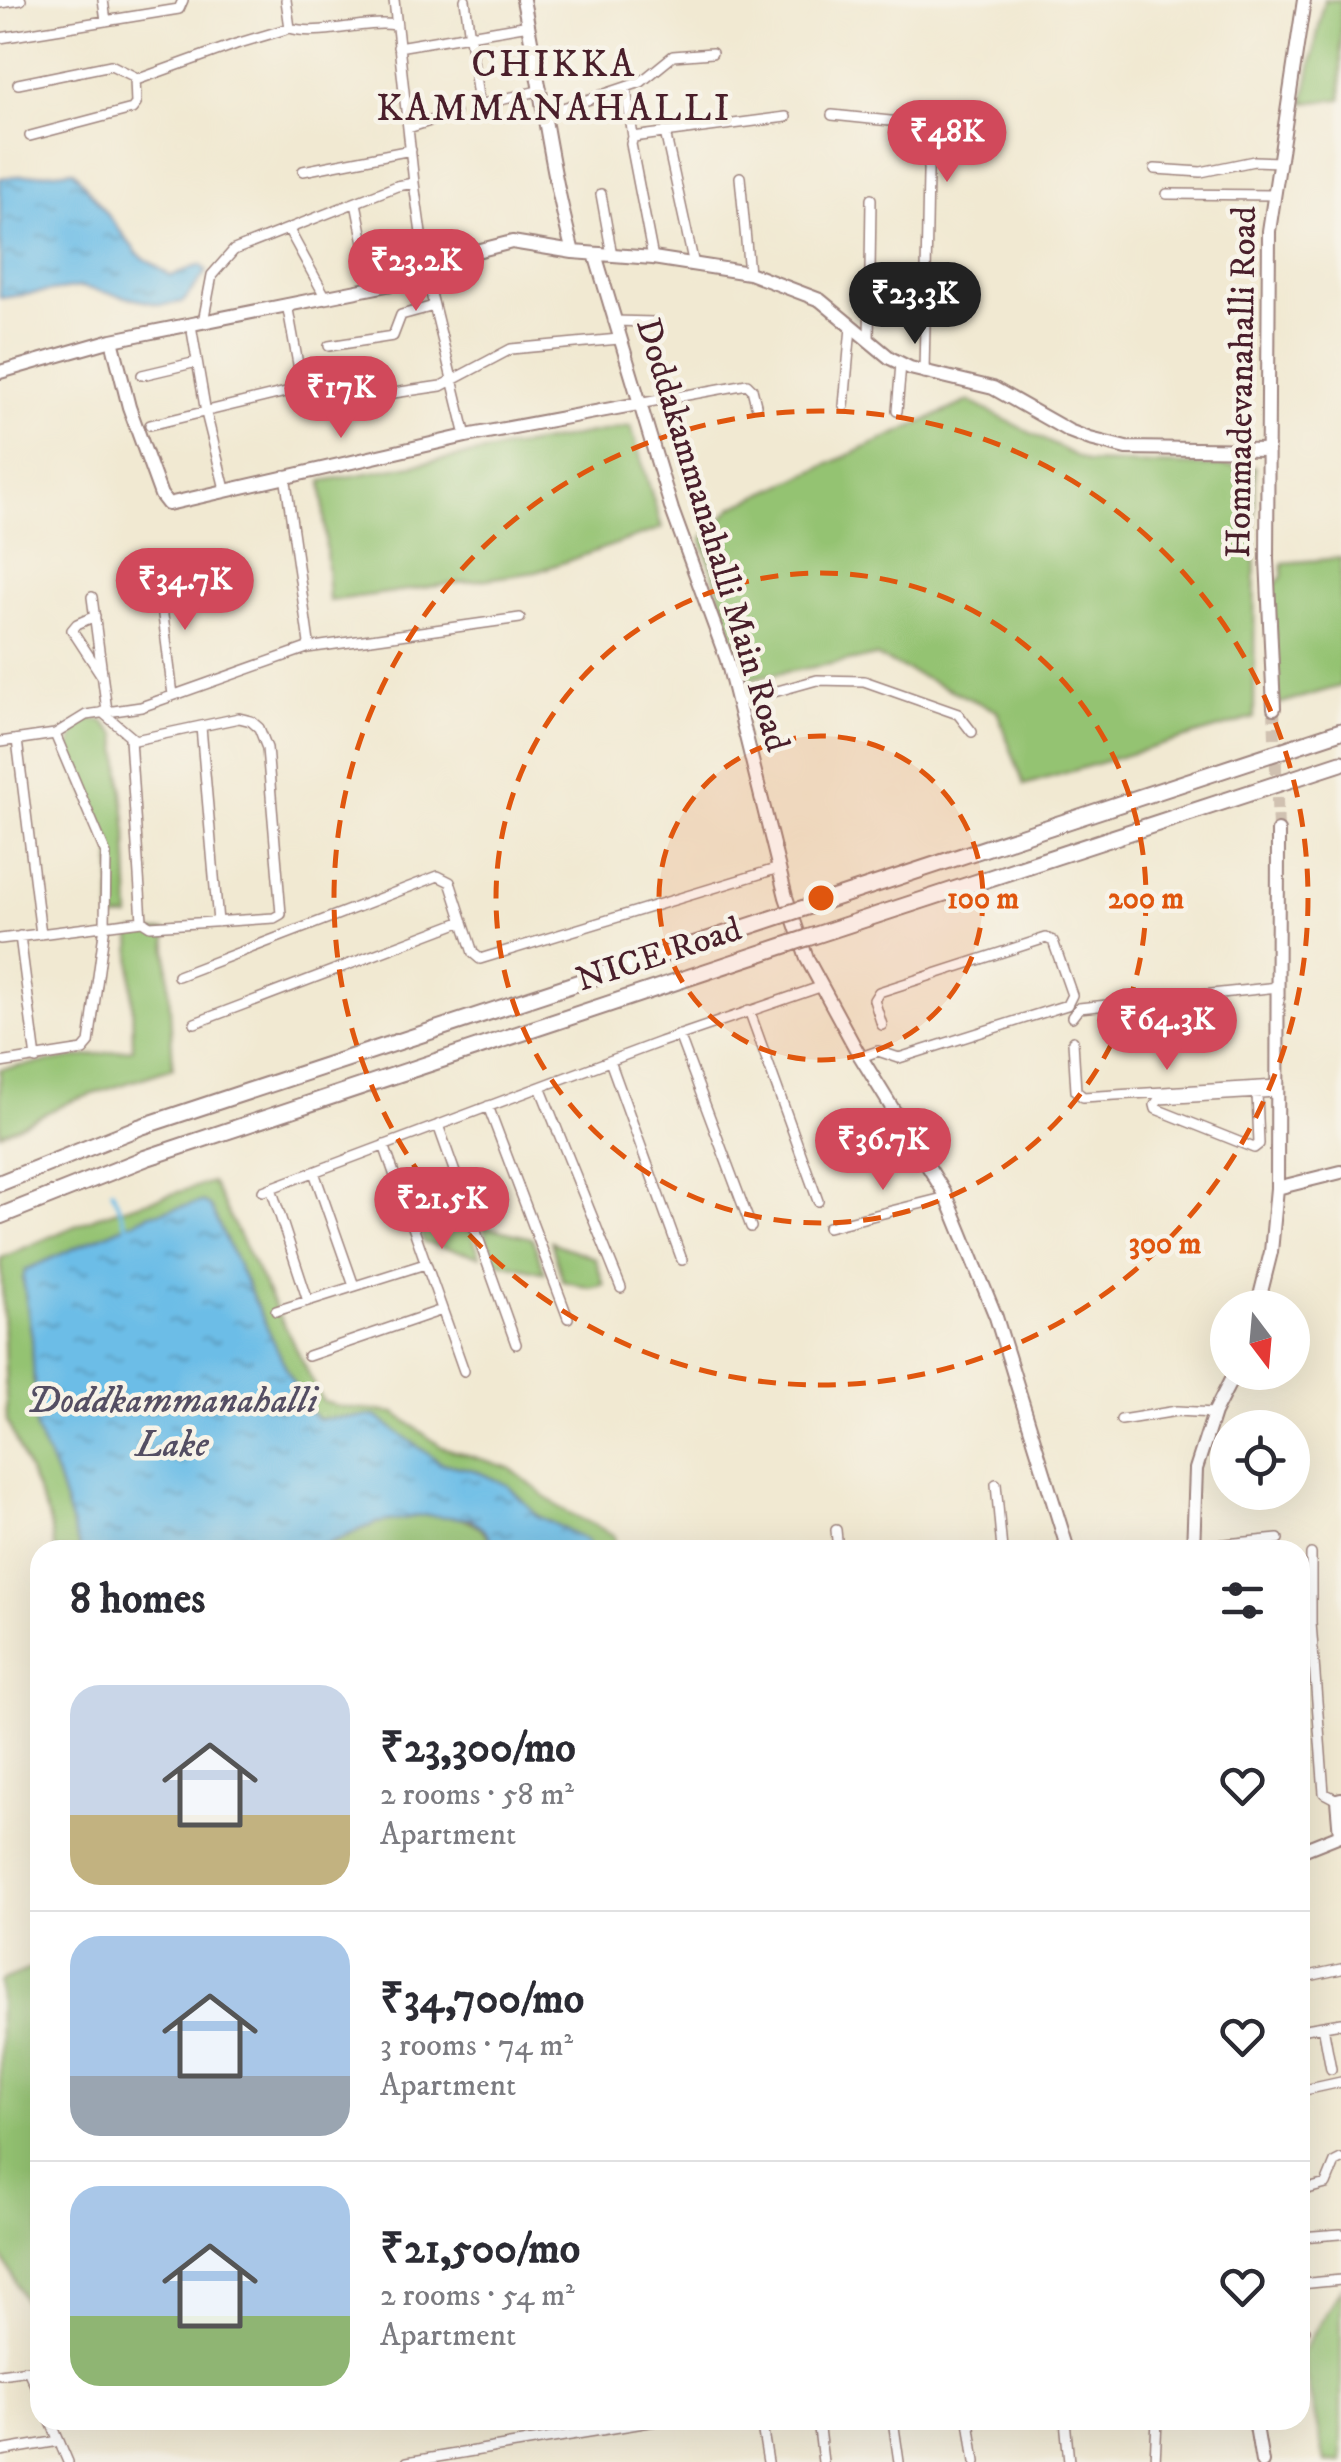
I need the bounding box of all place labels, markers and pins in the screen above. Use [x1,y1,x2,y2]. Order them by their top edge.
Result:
pin: ₹48K [888,100,1006,185]
pin: ₹23.2K [335,229,497,314]
pin: ₹23.3K [834,262,996,347]
pin: ₹17K [282,356,400,441]
pin: ₹34.7K [104,548,266,633]
centre of rings [803,880,839,916]
pin: ₹64.3K [1086,988,1248,1073]
pin: ₹36.7K [802,1108,964,1193]
pin: ₹21.5K [361,1167,523,1252]

